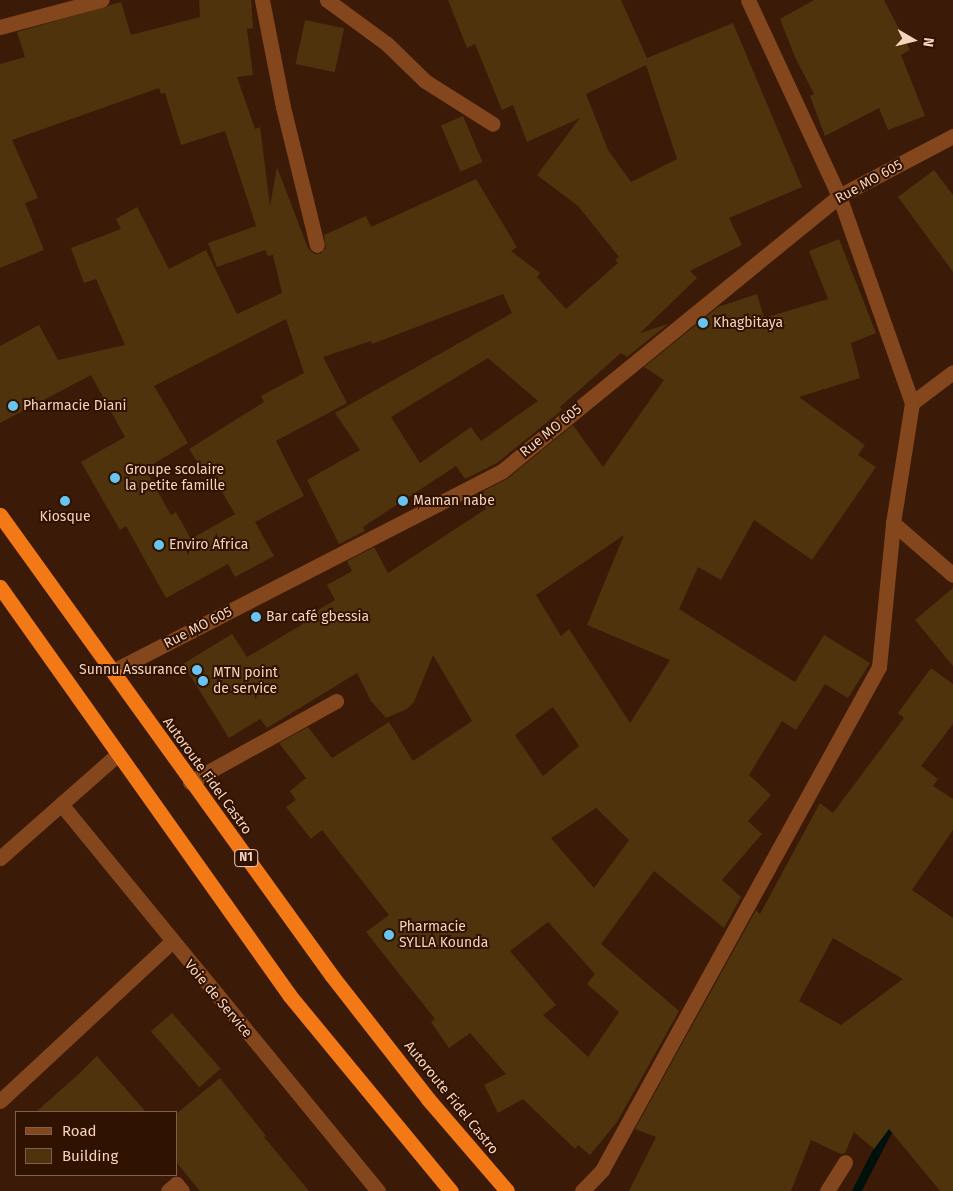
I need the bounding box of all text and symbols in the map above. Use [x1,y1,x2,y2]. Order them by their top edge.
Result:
north arrow [888,15,938,65]
text: N [919,36,937,48]
street label: Rue MO 605 [832,157,906,207]
place label: Khagbitaya [713,315,783,331]
marker: Khagbitaya [697,317,709,329]
place label: Pharmacie Diani [23,398,126,414]
marker: Pharmacie Diani [7,400,19,412]
street label: Rue MO 605 [517,401,585,461]
place label: Groupe scolaire la petite famille [125,462,225,494]
marker: Groupe scolaire la petite famille [109,472,121,484]
place label: Maman nabe [413,493,495,509]
marker: Kiosque [59,495,71,507]
marker: Maman nabe [397,495,409,507]
place label: Kiosque [39,509,91,525]
place label: Enviro Africa [169,537,248,553]
marker: Enviro Africa [153,539,165,551]
street label: Rue MO 605 [161,604,235,652]
place label: Bar café gbessia [266,609,369,625]
marker: Bar café gbessia [250,611,262,623]
place label: Sunnu Assurance [79,662,187,678]
marker: Sunnu Assurance [191,664,203,676]
place label: MTN point de service [213,665,278,698]
marker: MTN point de service [197,675,209,687]
street label: Autoroute Fidel Castro [159,714,255,838]
road number: N1 [234,848,258,868]
place label: Pharmacie SYLLA Kounda [399,919,488,952]
marker: Pharmacie SYLLA Kounda [383,929,395,941]
street label: Voie de Service [181,957,255,1041]
street label: Autoroute Fidel Castro [400,1038,502,1158]
legend [15,1111,178,1176]
text: Road [62,1122,97,1140]
text: Building [62,1147,118,1165]

